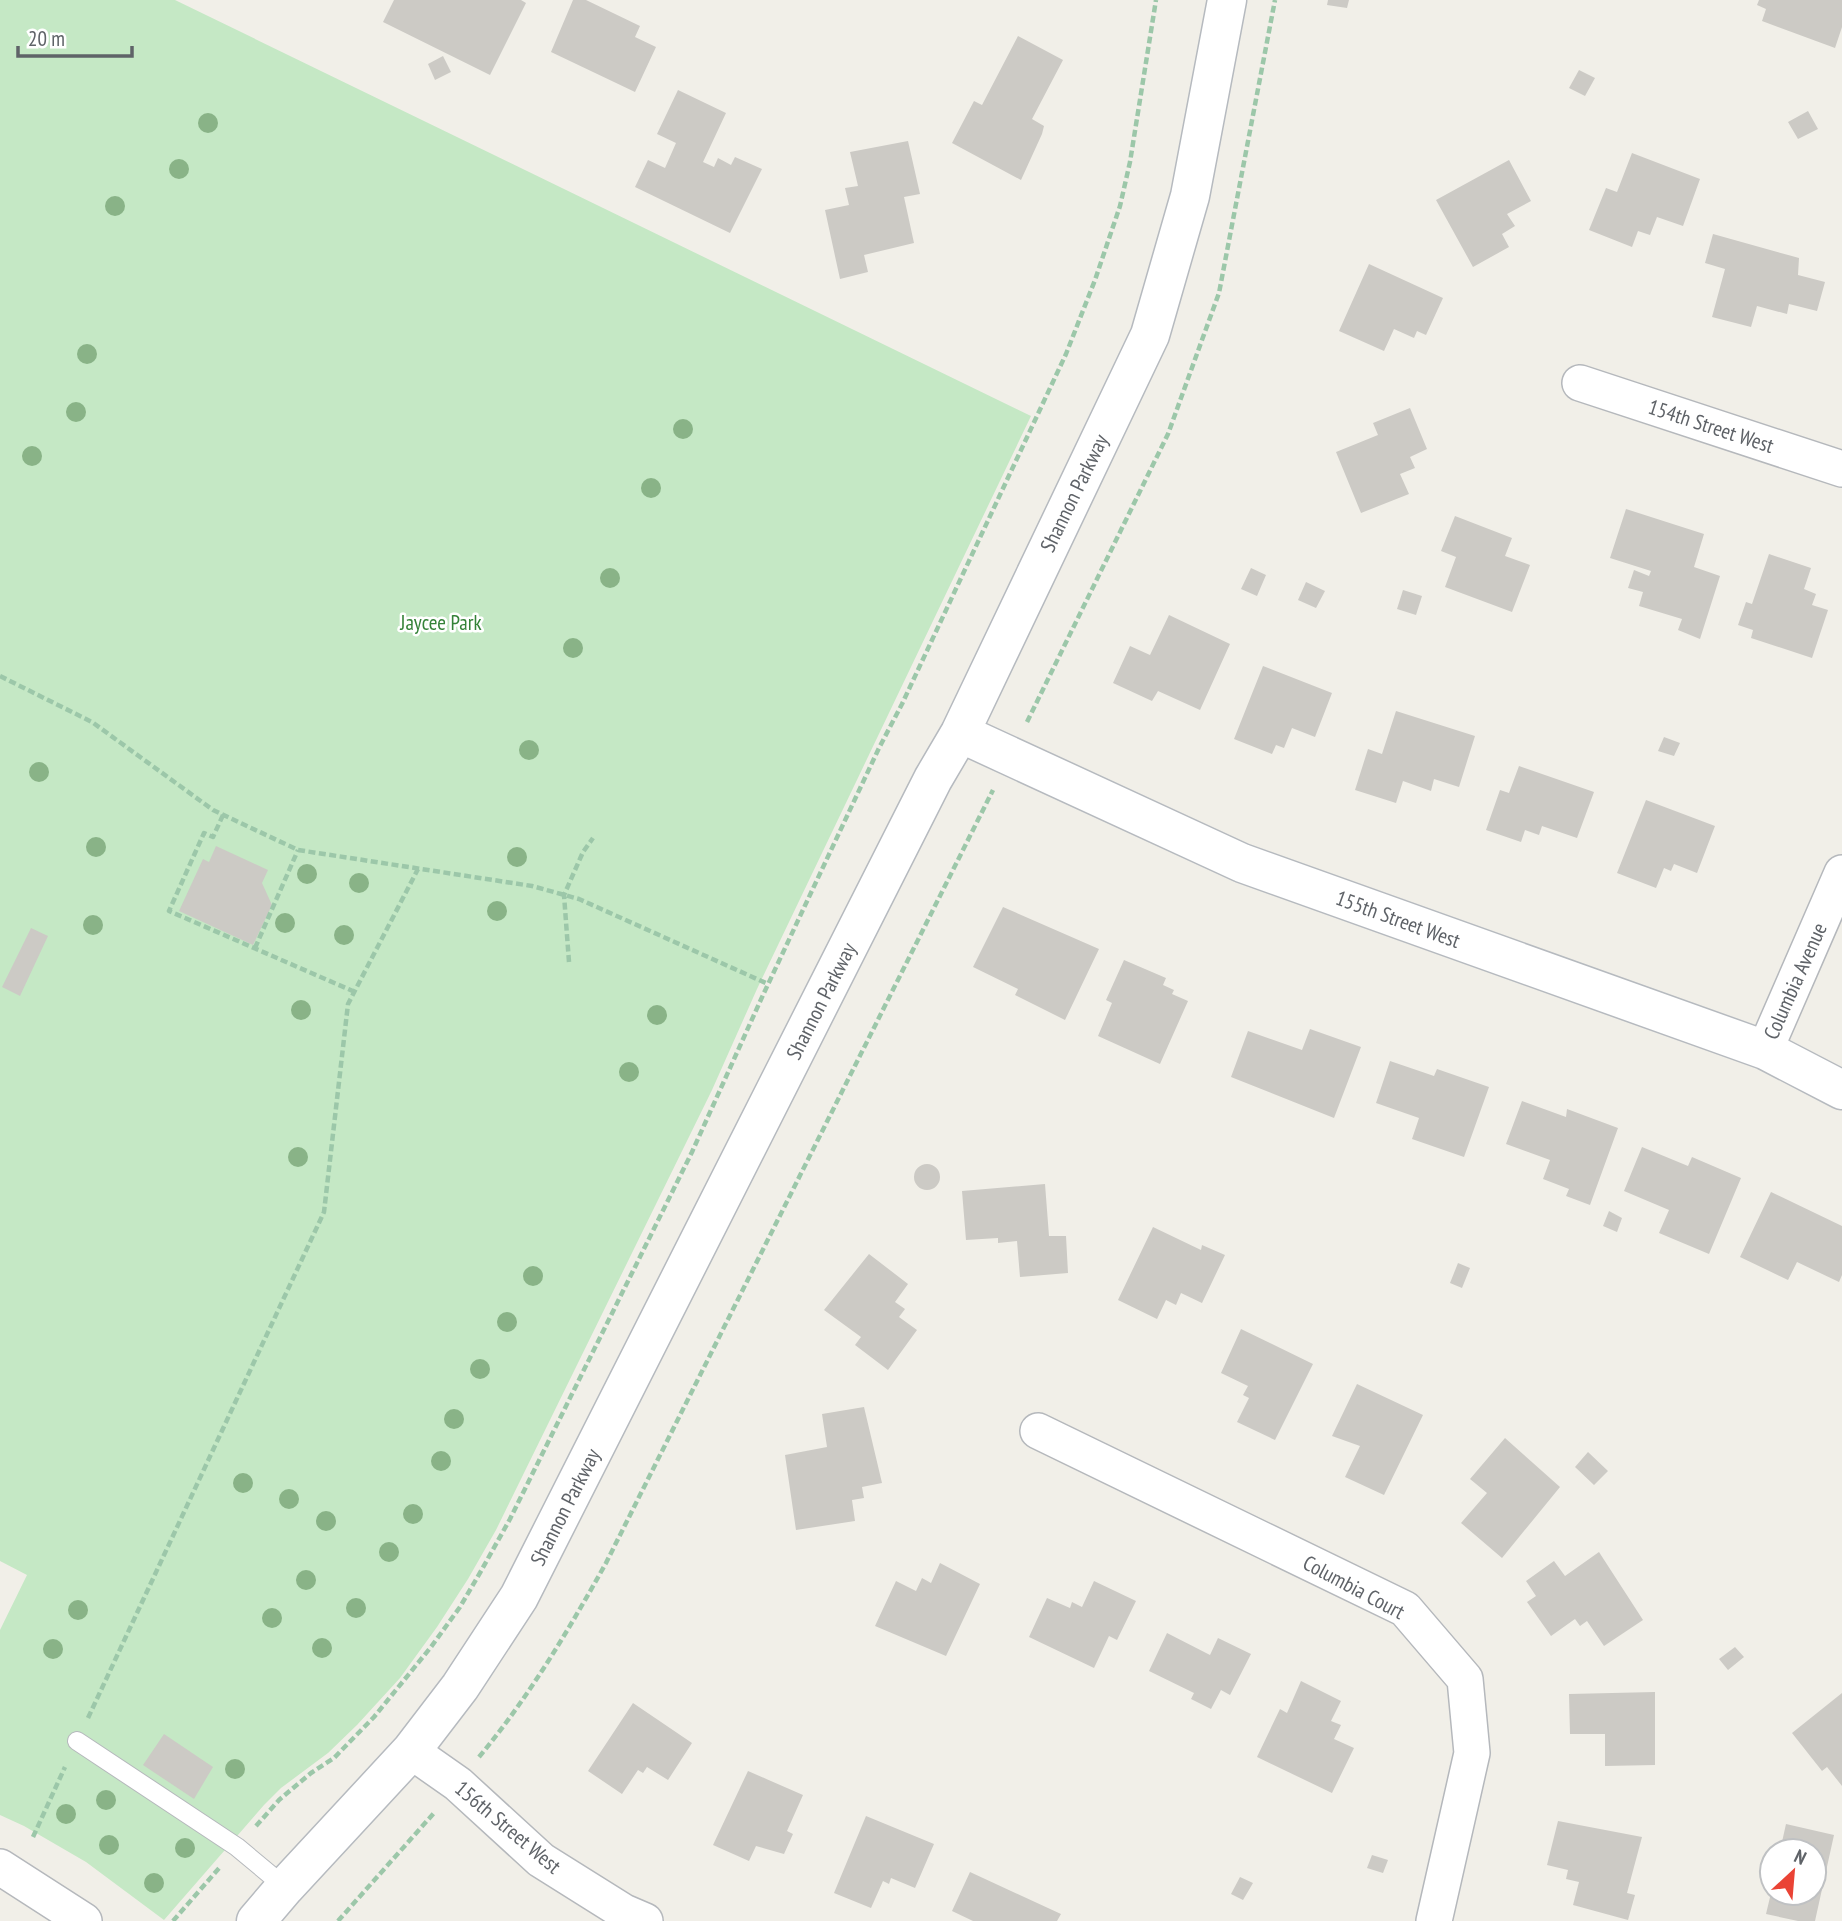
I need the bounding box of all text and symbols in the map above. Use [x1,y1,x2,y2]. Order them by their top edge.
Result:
scale bar [18,14,131,58]
text: 20 m [28,25,65,52]
street label: 154th Street West [1645,393,1777,459]
street label: Shannon Parkway [1034,430,1114,556]
park label: Jaycee Park [399,609,482,636]
street label: 155th Street West [1332,884,1464,954]
street label: Columbia Avenue [1757,918,1833,1044]
street label: Shannon Parkway [780,938,862,1064]
street label: Shannon Parkway [524,1444,606,1570]
street label: Columbia Court [1298,1549,1410,1625]
street label: 156th Street West [449,1775,567,1879]
north arrow [1758,1837,1828,1907]
text: N [1791,1844,1810,1870]

